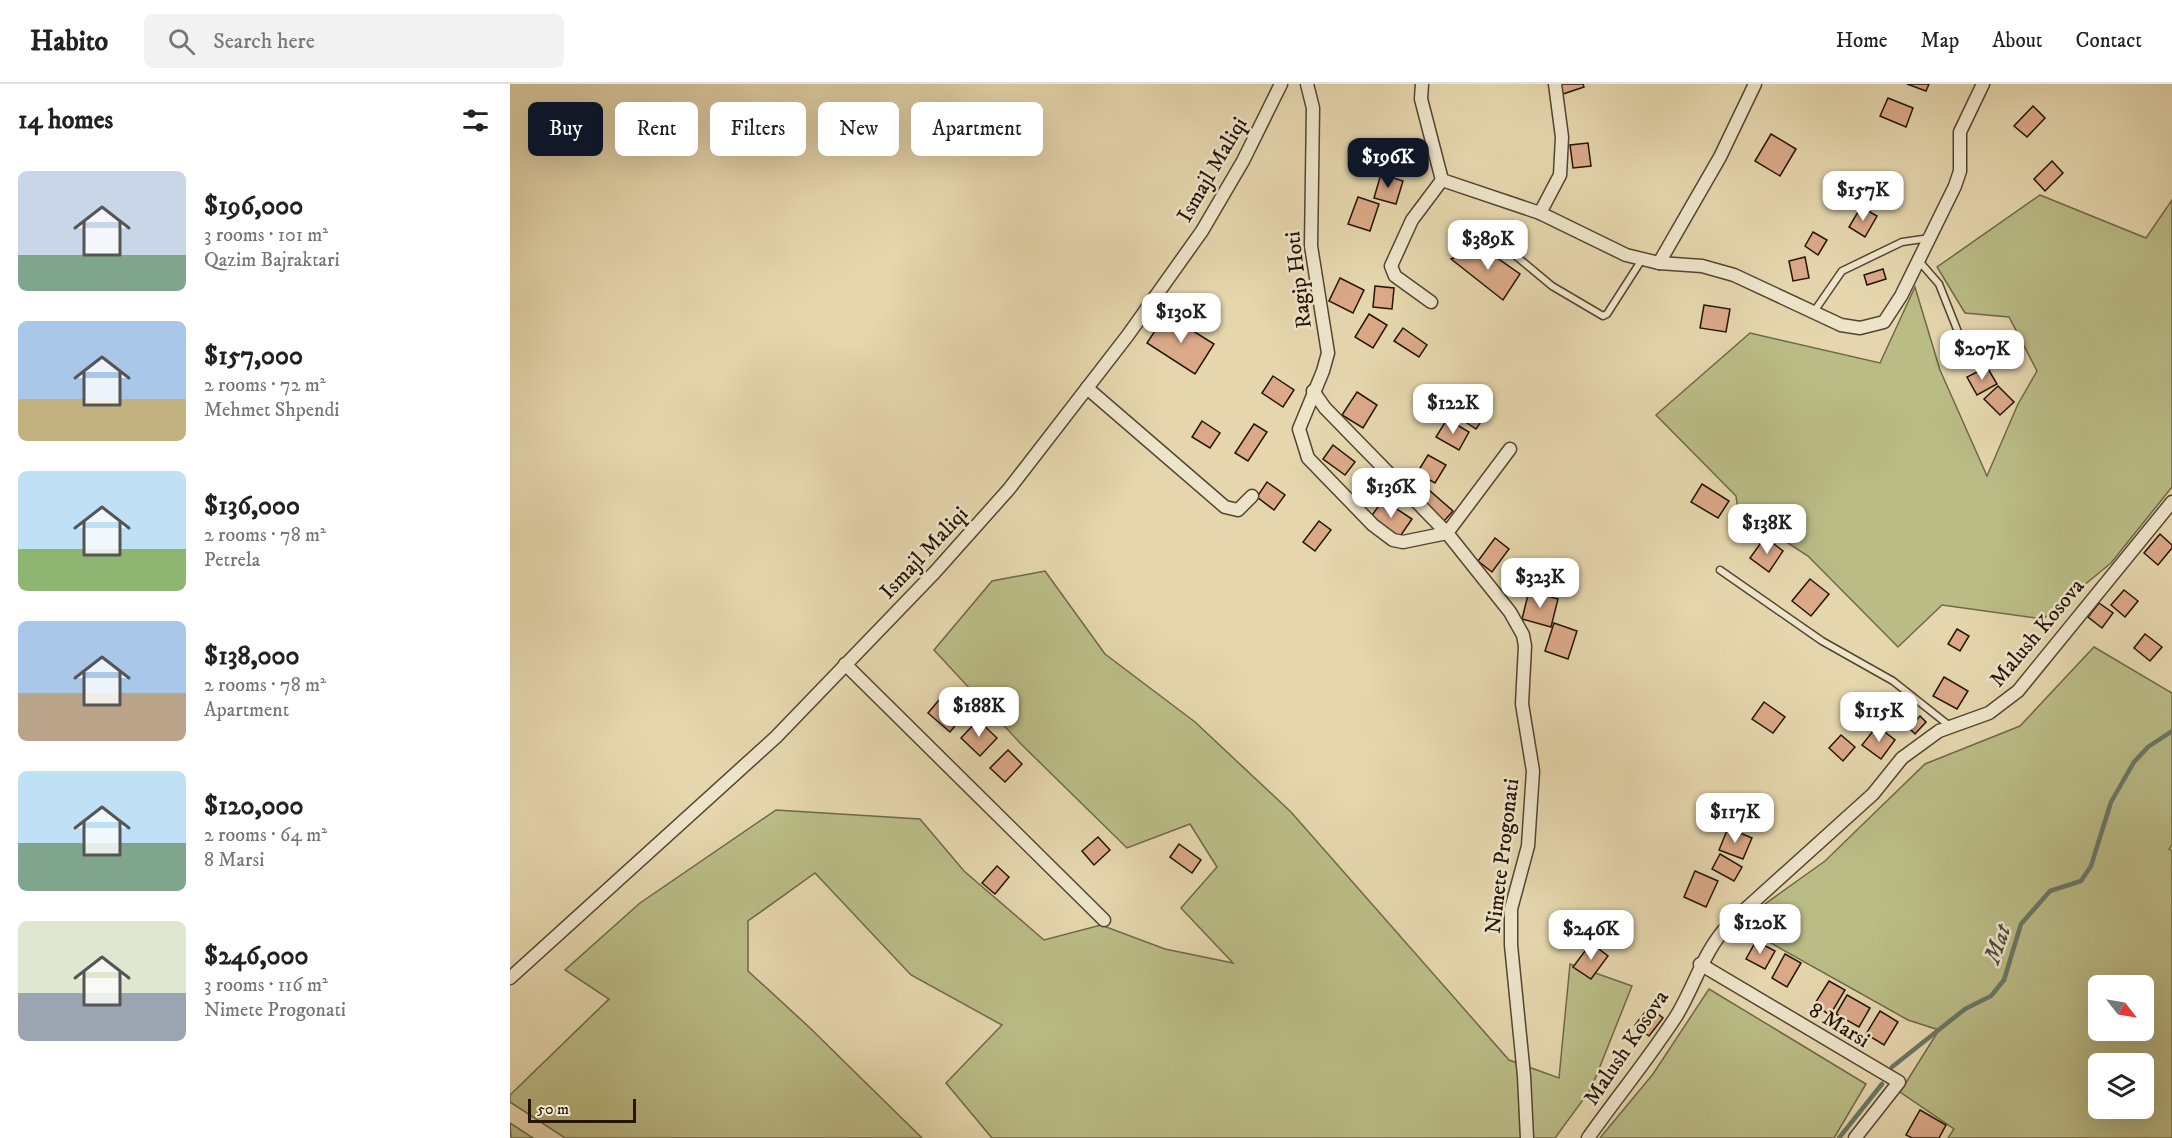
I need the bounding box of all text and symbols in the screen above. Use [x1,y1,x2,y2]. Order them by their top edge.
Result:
search box [144,14,564,68]
text: Habito [30,24,108,59]
icon: search [165,25,198,58]
text: Search here [213,28,315,55]
text: Home [1836,28,1888,54]
text: Map [1921,28,1959,54]
text: About [1992,28,2043,54]
text: Contact [2076,28,2142,54]
chip: Buy [528,102,603,156]
chip: Rent [615,102,698,156]
chip: Filters [710,102,806,156]
chip: New [818,102,899,156]
chip: Apartment [911,102,1043,156]
text: 14 homes [18,104,113,137]
icon: filters [459,104,492,137]
street label: Ismajl Maliqi [1171,112,1253,227]
pin: $196K [1346,138,1430,189]
text: $196K [1362,145,1414,170]
pin: $157K [1821,171,1905,222]
text: $157K [1837,178,1889,203]
text: $196,000 [204,190,303,223]
icon: home [66,195,138,267]
pin: $389K [1446,220,1530,271]
text: 3 rooms · 101 m² [204,223,328,248]
text: $389K [1462,227,1514,252]
street label: Ragip Hoti [1279,230,1318,330]
text: Qazim Bajraktari [204,248,340,273]
pin: $130K [1139,293,1223,344]
text: $130K [1156,300,1206,325]
pin: $207K [1940,330,2024,381]
text: $207K [1954,337,2010,362]
text: $157,000 [204,340,303,373]
icon: home [66,345,138,417]
text: 2 rooms · 72 m² [204,373,326,398]
pin: $122K [1411,384,1495,435]
text: $122K [1427,391,1479,416]
text: Mehmet Shpendi [204,398,340,423]
pin: $136K [1349,468,1433,519]
text: $136K [1366,475,1416,500]
text: $136,000 [204,490,300,523]
icon: home [66,495,138,567]
street label: Ismajl Maliqi [874,501,974,605]
pin: $138K [1725,504,1809,555]
text: $138K [1742,511,1792,536]
text: 2 rooms · 78 m² [204,523,326,548]
text: Petrela [204,548,260,573]
pin: $323K [1498,558,1582,609]
text: $323K [1515,565,1565,590]
street label: Malush Kosova [1984,573,2091,693]
text: $138,000 [204,640,299,673]
icon: home [66,645,138,717]
text: 2 rooms · 78 m² [204,673,326,698]
pin: $188K [937,687,1021,738]
pin: $115K [1837,692,1921,743]
text: $188K [953,694,1005,719]
text: Apartment [204,698,289,723]
text: $115K [1854,699,1904,724]
street label: Nimete Progonati [1480,777,1525,935]
text: $120,000 [204,790,303,823]
pin: $117K [1693,793,1777,844]
icon: home [66,795,138,867]
text: $117K [1710,800,1760,825]
text: 2 rooms · 64 m² [204,823,327,848]
text: 8 Marsi [204,848,264,873]
pin: $120K [1718,904,1802,955]
pin: $246K [1549,910,1633,961]
text: $120K [1734,911,1786,936]
text: $246K [1563,917,1619,942]
water label: Mat [1977,919,2019,969]
text: $246,000 [204,940,308,973]
icon: home [66,945,138,1017]
text: 3 rooms · 116 m² [204,973,328,998]
north arrow [2088,975,2154,1041]
map controls [2088,975,2154,1119]
street label: Malush Kosova [1578,985,1675,1111]
street label: 8 Marsi [1804,997,1875,1054]
text: Nimete Progonati [204,998,346,1023]
button: layers [2088,1053,2154,1119]
scale bar [528,1096,636,1124]
text: 50 m [537,1099,569,1119]

